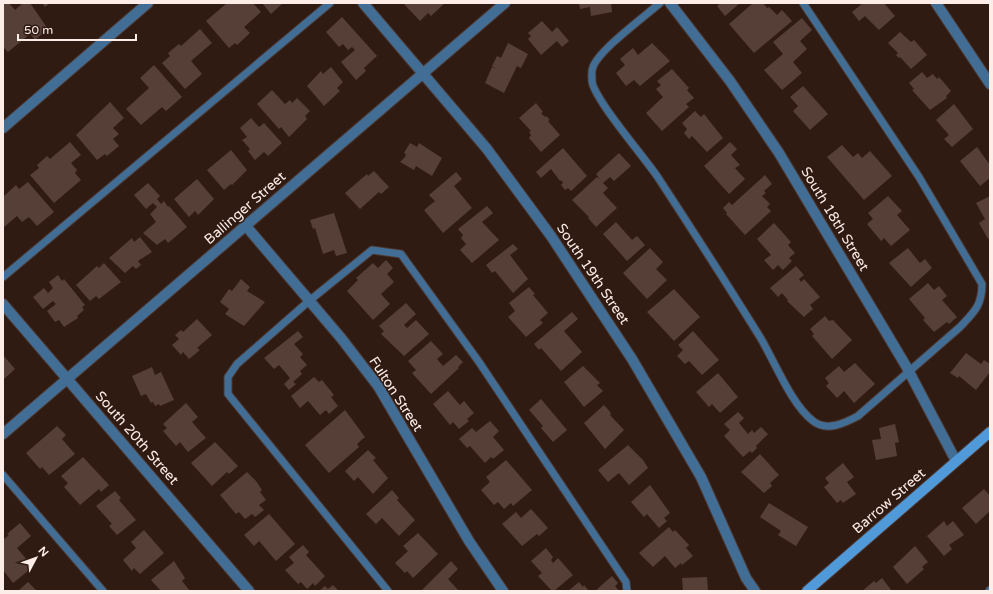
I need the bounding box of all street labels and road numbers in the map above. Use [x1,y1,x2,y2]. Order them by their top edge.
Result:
street label: South 18th Street [797,164,873,275]
street label: Ballinger Street [201,168,290,248]
street label: South 19th Street [553,220,633,328]
street label: Fulton Street [365,353,427,435]
street label: South 20th Street [92,388,183,489]
street label: Barrow Street [849,464,929,537]

